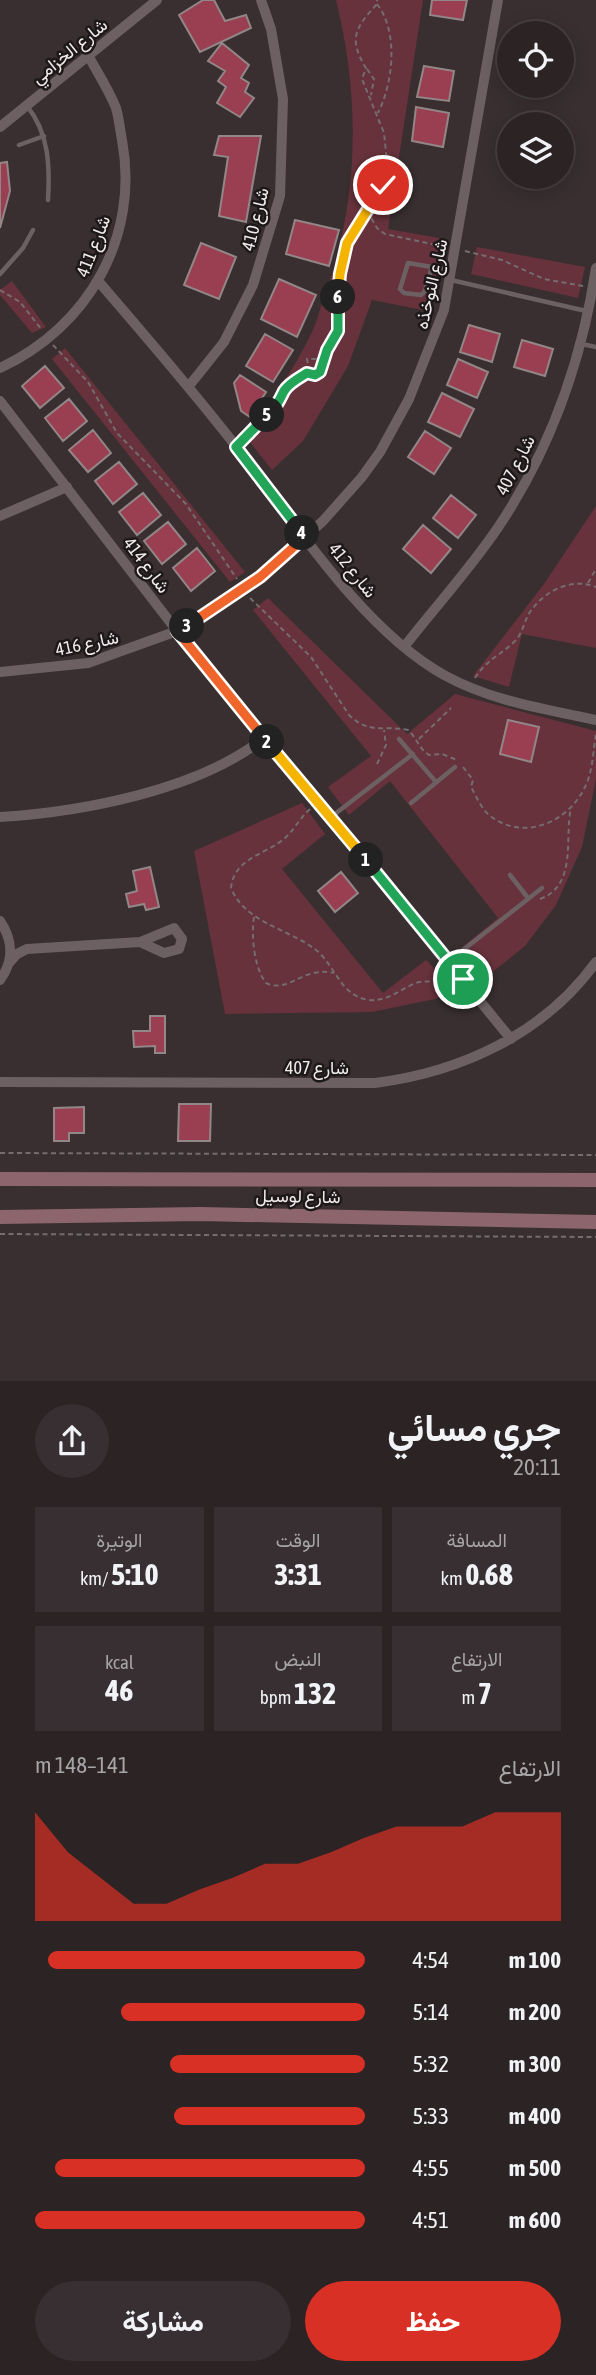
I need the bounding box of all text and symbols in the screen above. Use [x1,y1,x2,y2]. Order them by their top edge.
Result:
street label: شارع الخزامي [27,14,114,92]
map controls [497,21,574,189]
button: locate [497,21,574,98]
button: layers [497,112,574,189]
pin [353,155,413,215]
icon: check [364,166,402,204]
street label: شارع 410 [237,185,275,253]
street label: شارع 411 [72,212,116,280]
street label: شارع النوخذه [410,237,454,332]
pin: 6 [320,280,356,314]
text: 6 [333,285,342,307]
pin: 5 [250,398,284,432]
text: 5 [262,403,271,425]
street label: شارع 407 [491,432,541,499]
pin: 4 [284,516,320,550]
text: 4 [297,521,306,543]
street label: شارع 414 [118,533,175,598]
street label: شارع 412 [323,538,381,603]
pin: 3 [170,608,204,644]
text: 3 [182,614,191,636]
street label: شارع 416 [53,626,121,662]
pin: 2 [250,724,284,760]
text: 2 [262,730,271,752]
pin: 1 [348,842,384,878]
text: 1 [361,848,370,870]
pin [433,949,493,1009]
icon: arrive [444,960,482,998]
street label: شارع 407 [285,1057,349,1080]
street label: شارع لوسيل [255,1185,341,1209]
button: share [35,1404,109,1478]
text: جري مسائي [387,1406,561,1449]
text: 20:11 [513,1454,561,1480]
text: الوتيرة [96,1529,143,1551]
text: الوقت [276,1529,320,1551]
text: المسافة [447,1529,507,1551]
text: 5:10 [111,1557,159,1591]
text: 3:31 [274,1557,322,1591]
text: 0.68 [465,1557,513,1591]
text: /km [80,1567,111,1589]
text: km [441,1567,465,1589]
text: النبض [275,1648,322,1670]
text: الارتفاع [451,1648,502,1670]
text: kcal [105,1651,134,1673]
text: 46 [105,1673,133,1707]
text: 132 [294,1676,336,1710]
text: 7 [478,1676,492,1710]
text: bpm [260,1686,294,1708]
text: m [461,1686,478,1708]
text: 141–148 m [35,1752,129,1778]
text: الارتفاع [499,1755,561,1781]
text: 4:54 [412,1947,449,1973]
text: 100 m [509,1947,561,1973]
text: 5:14 [412,1999,449,2025]
text: 200 m [509,1999,561,2025]
text: 5:32 [412,2051,449,2077]
text: 300 m [509,2051,561,2077]
text: 5:33 [412,2103,449,2129]
text: 400 m [509,2103,561,2129]
text: 4:55 [412,2155,449,2181]
text: 500 m [509,2155,561,2181]
text: 4:51 [412,2207,449,2233]
text: 600 m [509,2207,561,2233]
button: مشاركة [35,2281,291,2361]
button: حفظ [305,2281,561,2361]

